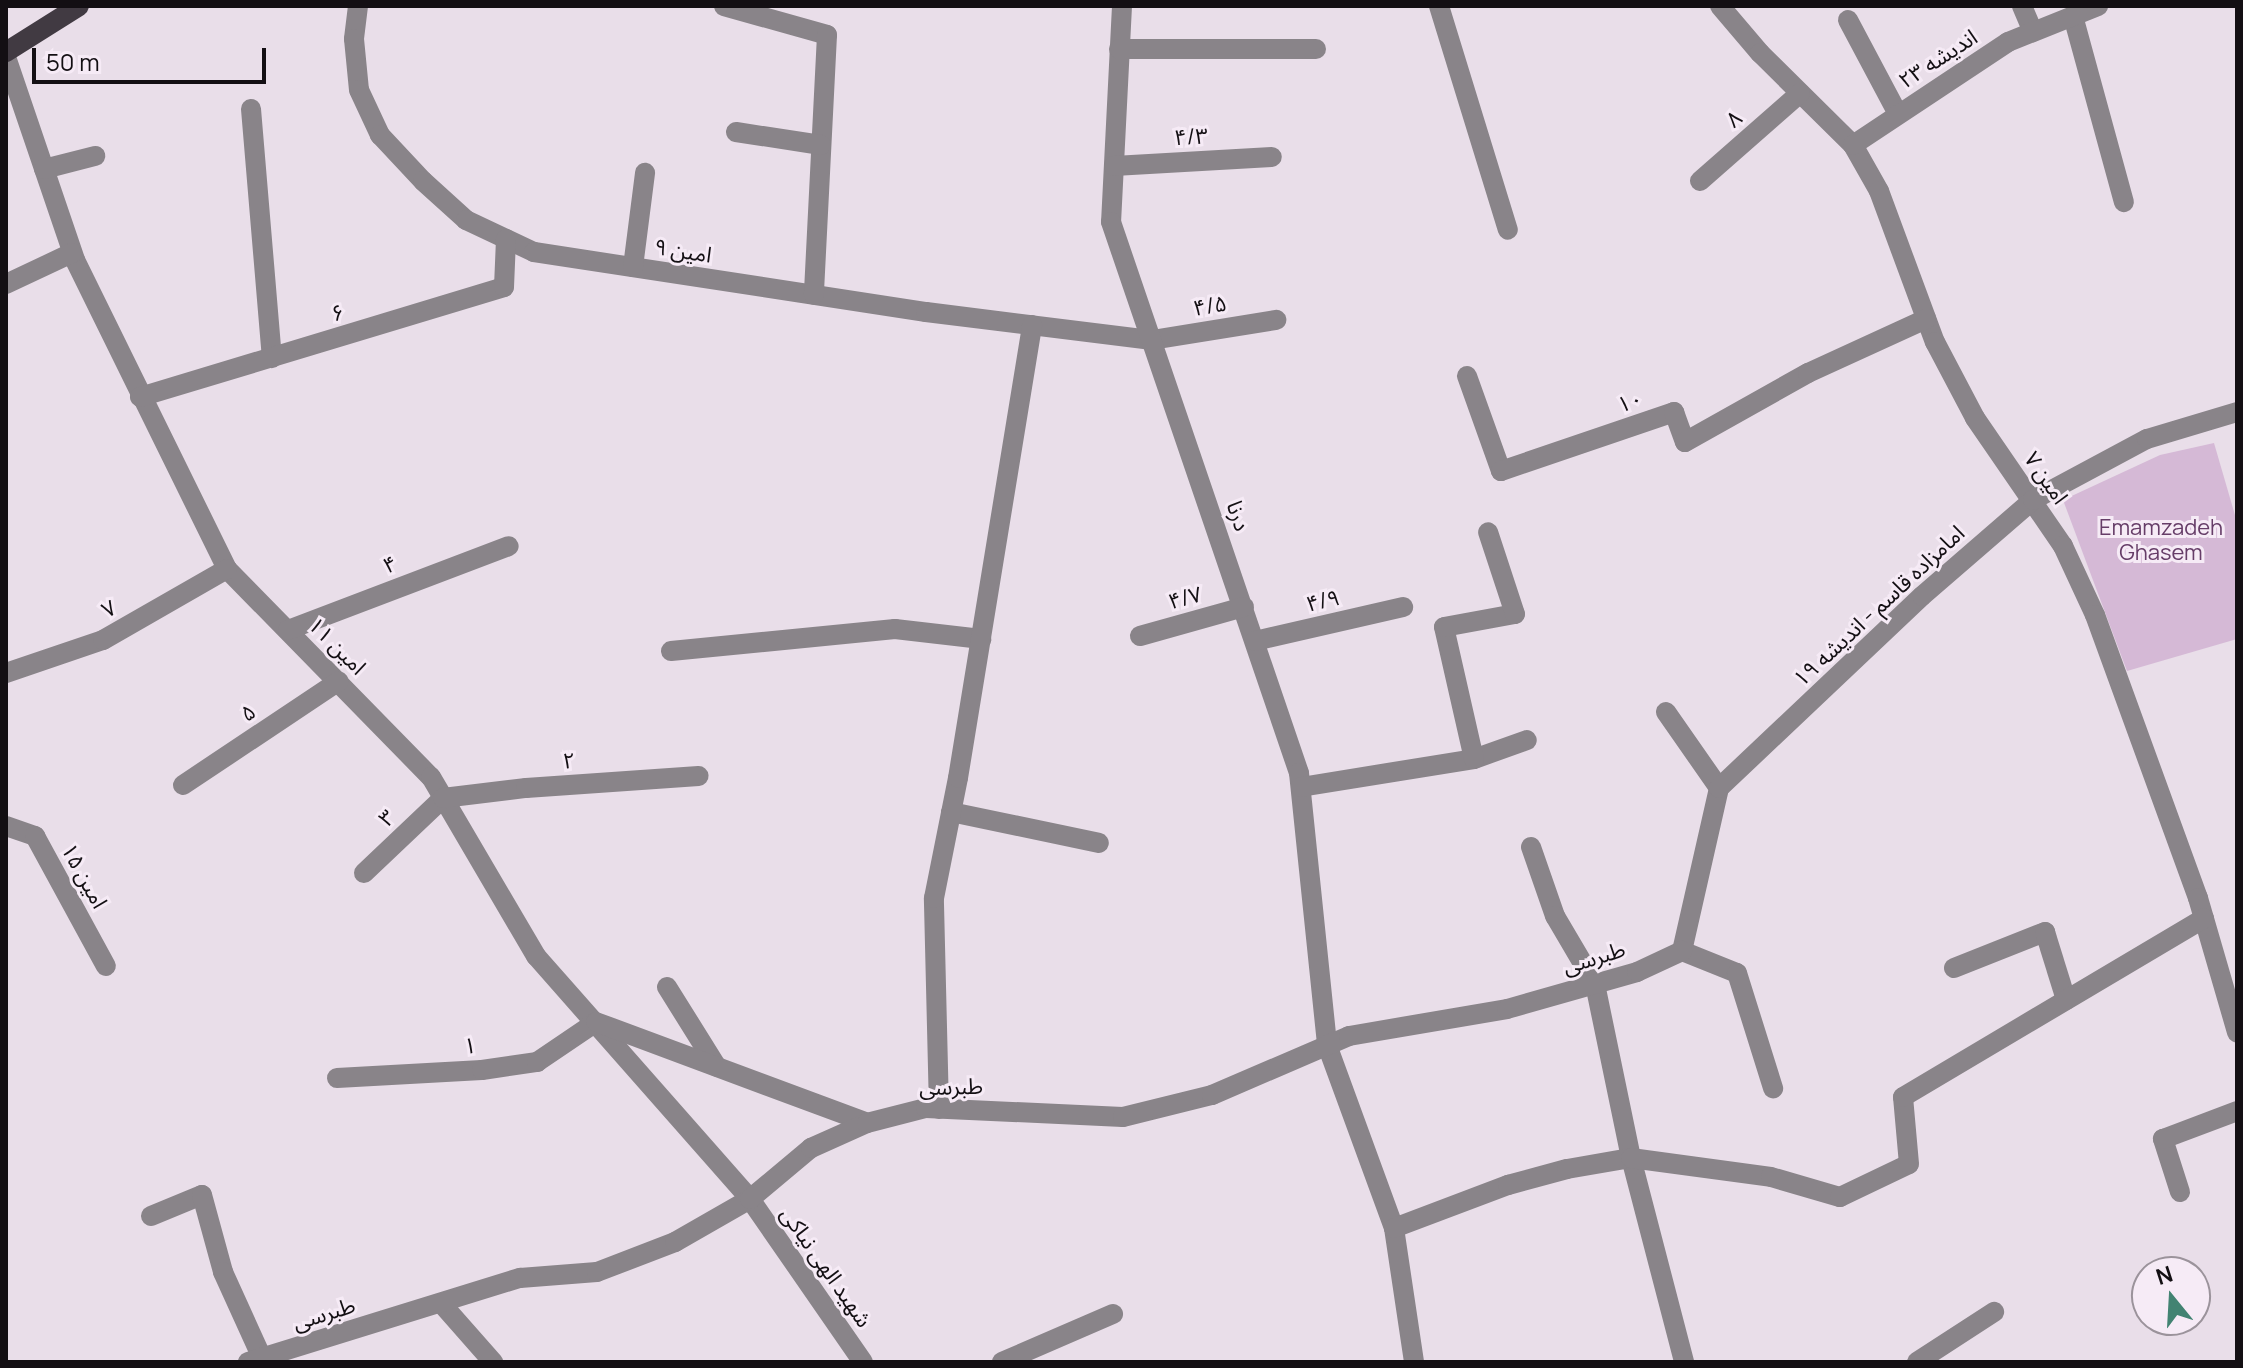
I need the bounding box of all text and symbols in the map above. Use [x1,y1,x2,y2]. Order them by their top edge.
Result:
street label: اندیشه ۲۳ [1894,24,1982,94]
scale bar [36,32,270,82]
text: 50 m [46,45,100,78]
street label: ۸ [1721,105,1747,133]
street label: ۴/۳ [1173,123,1209,151]
street label: امین ۹ [652,233,714,269]
street label: ۴/۵ [1191,290,1229,322]
street label: ۶ [328,299,348,327]
street label: ۱۰ [1614,385,1646,419]
street label: امین ۷ [2019,447,2073,509]
street label: درنا [1221,497,1255,535]
park label: Emamzadeh Ghasem [2099,514,2223,566]
street label: امامزاده قاسم - اندیشه ۱۹ [1788,520,1970,692]
street label: ۴ [379,550,401,580]
street label: ۴/۷ [1165,581,1205,615]
street label: ۴/۹ [1304,584,1342,618]
street label: ۷ [97,594,121,624]
street label: امین ۱۱ [303,612,371,680]
street label: ۵ [235,699,261,727]
street label: ۲ [562,747,576,775]
street label: ۳ [373,804,401,832]
street label: امین ۱۵ [55,839,113,913]
street label: طبرسی [1560,936,1628,980]
street label: ۱ [463,1032,477,1060]
street label: طبرسی [919,1073,983,1101]
street label: شهید الهی نیاکی [775,1202,877,1332]
north arrow [2131,1256,2211,1336]
text: N [2152,1258,2176,1292]
street label: طبرسی [290,1292,358,1336]

